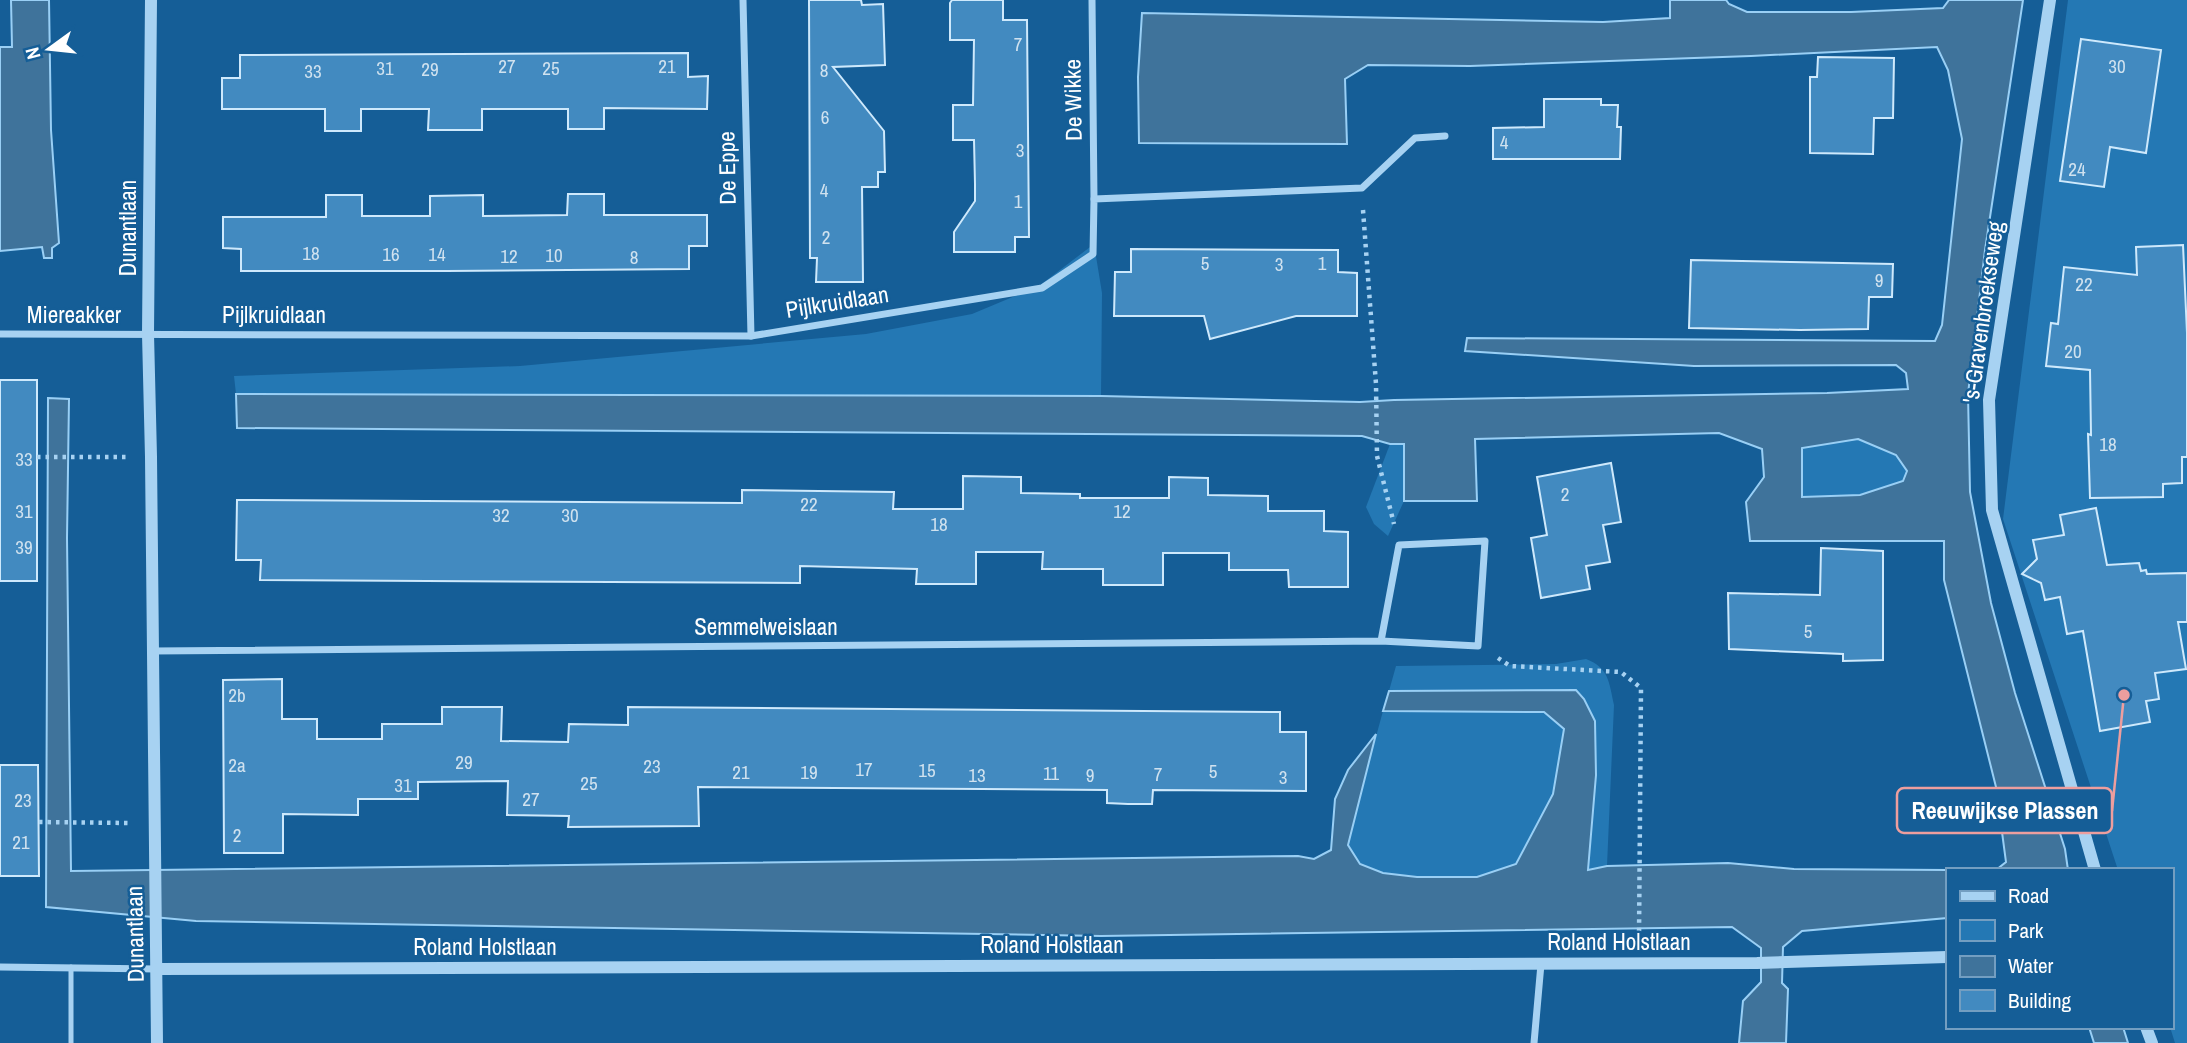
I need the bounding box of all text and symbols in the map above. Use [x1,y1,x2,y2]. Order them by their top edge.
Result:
north arrow [14,14,84,84]
house number: 7 [1014,31,1023,57]
text: N [19,45,47,62]
house number: 27 [498,53,516,79]
house number: 21 [658,53,676,79]
house number: 30 [2108,53,2126,79]
house number: 31 [376,55,394,81]
house number: 25 [542,55,560,81]
house number: 29 [421,56,439,82]
house number: 8 [820,57,828,83]
house number: 33 [304,58,322,84]
street label: De Wikke [1056,59,1089,141]
house number: 6 [821,104,829,130]
house number: 4 [1500,129,1509,155]
street label: De Eppe [710,131,743,205]
house number: 3 [1016,137,1024,163]
house number: 24 [2068,156,2086,182]
house number: 4 [820,177,829,203]
street label: Dunantlaan [112,180,143,276]
house number: 1 [1014,188,1023,214]
street label: 's-Gravenbroekseweg [1954,219,2011,405]
house number: 2 [822,224,830,250]
house number: 18 [302,240,320,266]
house number: 16 [382,241,400,267]
house number: 14 [428,241,446,267]
house number: 10 [545,242,563,268]
house number: 12 [500,243,518,269]
house number: 8 [630,244,638,270]
house number: 5 [1201,250,1210,276]
house number: 1 [1318,250,1327,276]
house number: 3 [1275,251,1283,277]
house number: 9 [1875,267,1883,293]
house number: 22 [2075,271,2093,297]
street label: Pijlkruidlaan [783,278,891,325]
street label: Miereakker [27,299,122,330]
street label: Pijlkruidlaan [222,299,326,330]
house number: 20 [2064,338,2082,364]
house number: 18 [2099,431,2117,457]
house number: 33 [15,446,33,472]
house number: 2 [1561,481,1569,507]
house number: 22 [800,491,818,517]
house number: 31 [15,498,33,524]
house number: 12 [1113,498,1131,524]
house number: 32 [492,502,510,528]
house number: 30 [561,502,579,528]
house number: 18 [930,511,948,537]
house number: 39 [15,534,33,560]
street label: Semmelweislaan [694,611,838,642]
house number: 5 [1804,618,1813,644]
house number: 2b [228,682,246,708]
house number: 29 [455,749,473,775]
house number: 2a [228,752,246,778]
house number: 23 [643,753,661,779]
house number: 17 [855,756,873,782]
house number: 15 [918,757,936,783]
house number: 5 [1209,758,1218,784]
house number: 21 [732,759,750,785]
house number: 19 [800,759,818,785]
house number: 11 [1043,760,1059,786]
house number: 7 [1154,761,1163,787]
house number: 13 [968,762,986,788]
house number: 9 [1086,762,1094,788]
house number: 3 [1279,764,1287,790]
house number: 25 [580,770,598,796]
house number: 31 [394,772,412,798]
house number: 27 [522,786,540,812]
house number: 23 [14,787,32,813]
callout: Reeuwijkse Plassen [1897,788,2112,833]
text: Reeuwijkse Plassen [1911,794,2099,826]
house number: 2 [233,822,241,848]
house number: 21 [12,829,30,855]
legend [1946,868,2173,1029]
text: Road [2008,881,2049,910]
street label: Dunantlaan [118,886,151,983]
text: Park [2008,916,2044,945]
street label: Roland Holstlaan [1547,926,1691,957]
street label: Roland Holstlaan [980,929,1124,960]
street label: Roland Holstlaan [413,931,557,962]
text: Water [2008,951,2054,980]
text: Building [2008,986,2072,1015]

